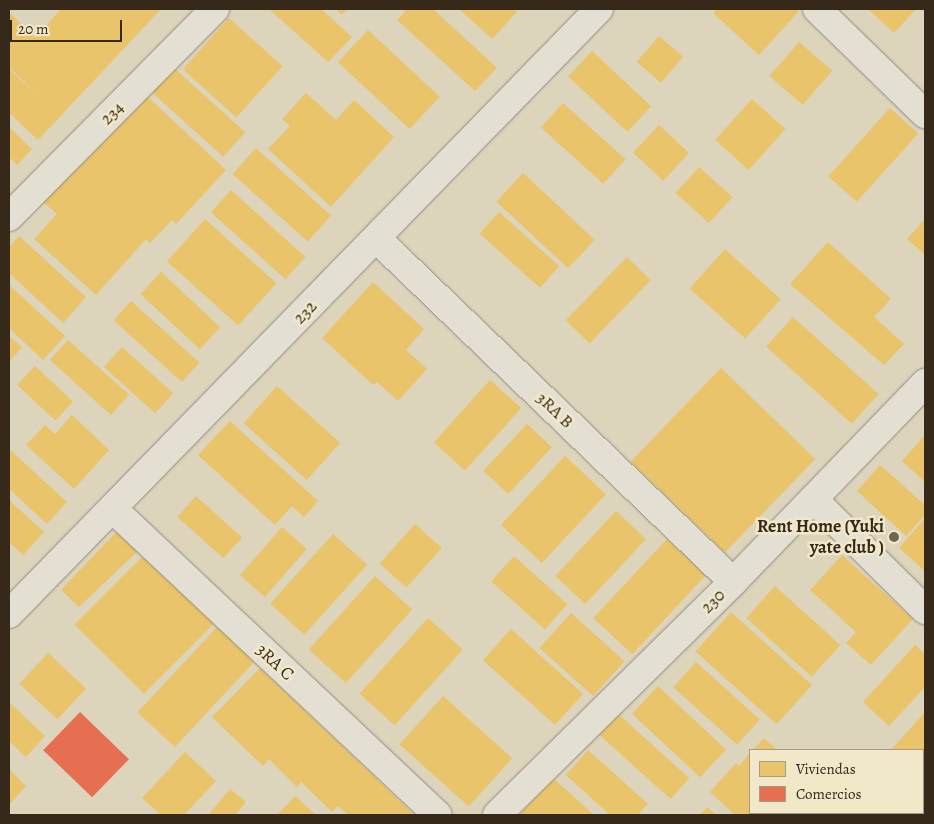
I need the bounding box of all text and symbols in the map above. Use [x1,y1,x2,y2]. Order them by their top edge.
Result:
scale bar [12,10,125,42]
text: 20 m [18,19,49,39]
street label: 234 [96,97,128,129]
street label: 232 [289,296,321,328]
street label: 3RA B [532,387,578,433]
place label: Rent Home (Yuki yate club ) [757,516,884,558]
marker: Rent Home (Yuki yate club ) [888,531,900,543]
street label: 230 [696,584,730,618]
street label: 3RA C [252,639,298,685]
legend [749,749,924,814]
text: Viviendas [796,759,856,779]
text: Comercios [796,784,861,804]

